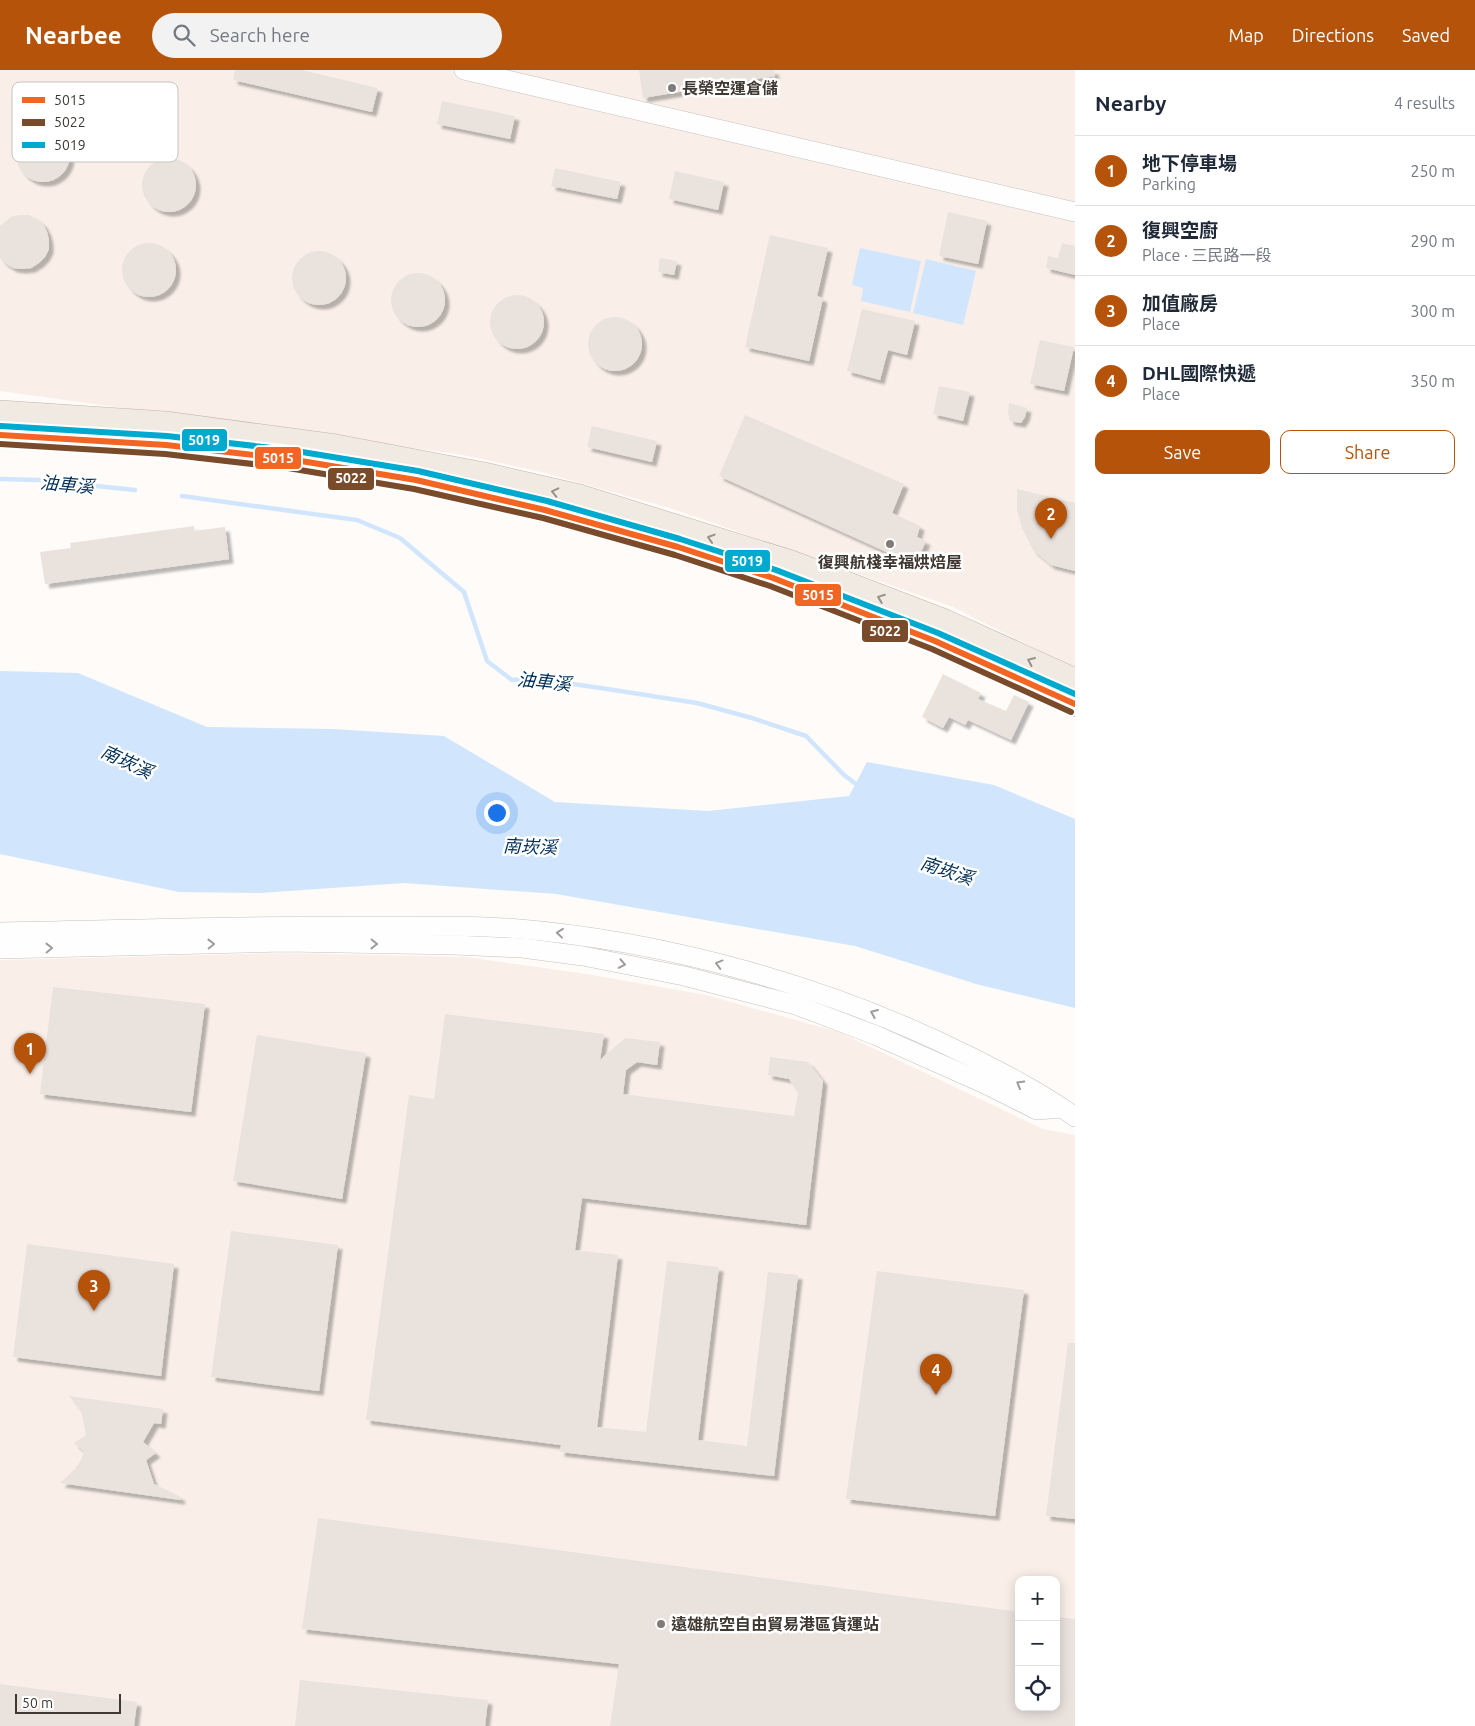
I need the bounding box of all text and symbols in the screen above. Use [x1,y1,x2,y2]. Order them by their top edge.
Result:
search box [152,13,502,58]
icon: search [170,21,198,49]
text: Nearbee [25,22,122,49]
text: Search here [210,24,310,46]
text: Map [1228,25,1264,45]
text: Directions [1292,25,1374,45]
text: Saved [1402,25,1450,45]
place label: 長榮空運倉儲 [682,79,778,97]
legend [12,82,178,162]
marker: 長榮空運倉儲 [666,82,678,94]
text: Nearby [1095,91,1166,115]
text: 5015 [54,92,86,108]
text: 4 results [1394,94,1455,112]
text: 5022 [54,114,86,130]
text: 5019 [54,137,86,153]
text: 地下停車場 [1142,152,1237,174]
text: 1 [1106,162,1116,180]
text: 250 m [1410,162,1455,180]
text: Parking [1142,175,1196,193]
text: 復興空廚 [1142,219,1218,241]
text: 2 [1106,232,1116,250]
text: 290 m [1410,232,1455,250]
text: Place · 三民路一段 [1142,246,1272,264]
text: 加值廠房 [1142,292,1218,314]
text: 3 [1106,302,1116,320]
text: 300 m [1410,302,1455,320]
text: Place [1142,315,1180,333]
text: DHL國際快遞 [1142,362,1256,384]
text: 4 [1106,372,1116,390]
text: 350 m [1410,372,1455,390]
text: Place [1142,385,1180,403]
line badge: 5019 [181,428,228,452]
button: Save [1095,430,1270,474]
button: Share [1280,430,1455,474]
text: 5019 [188,432,220,448]
line badge: 5015 [254,446,302,470]
text: 5015 [262,450,294,466]
line badge: 5022 [327,467,375,491]
text: 5022 [335,470,367,486]
water label: 油車溪 [39,472,98,497]
one-way arrow [551,487,560,498]
pin: 2 [1035,498,1067,539]
one-way arrow [708,533,716,543]
marker: 復興航棧幸福烘焙屋 [884,538,896,550]
line badge: 5019 [724,549,771,573]
text: 5019 [731,553,763,569]
place label: 復興航棧幸福烘焙屋 [818,553,962,571]
line badge: 5015 [794,583,842,607]
text: 5015 [802,587,834,603]
one-way arrow [877,594,886,604]
line badge: 5022 [861,619,909,643]
text: 5022 [869,623,901,639]
one-way arrow [1027,656,1036,667]
water label: 油車溪 [516,668,575,694]
water label: 南崁溪 [98,741,158,783]
your location [484,800,510,826]
water label: 南崁溪 [503,835,560,857]
water label: 南崁溪 [918,852,979,889]
one-way arrow [555,928,563,939]
one-way arrow [370,938,378,949]
one-way arrow [208,939,215,949]
one-way arrow [45,942,53,953]
one-way arrow [618,958,627,969]
one-way arrow [716,960,724,970]
one-way arrow [870,1008,879,1019]
pin: 1 [14,1033,46,1074]
one-way arrow [1017,1080,1026,1090]
pin: 3 [78,1270,110,1311]
pin: 4 [920,1354,952,1395]
map controls [1015,1576,1060,1711]
button: + [1015,1576,1060,1621]
place label: 遠雄航空自由貿易港區貨運站 [671,1615,879,1633]
marker: 遠雄航空自由貿易港區貨運站 [655,1618,667,1630]
button: − [1015,1621,1060,1666]
button: locate [1015,1666,1060,1711]
scale bar [15,1691,121,1714]
text: 50 m [22,1695,53,1711]

